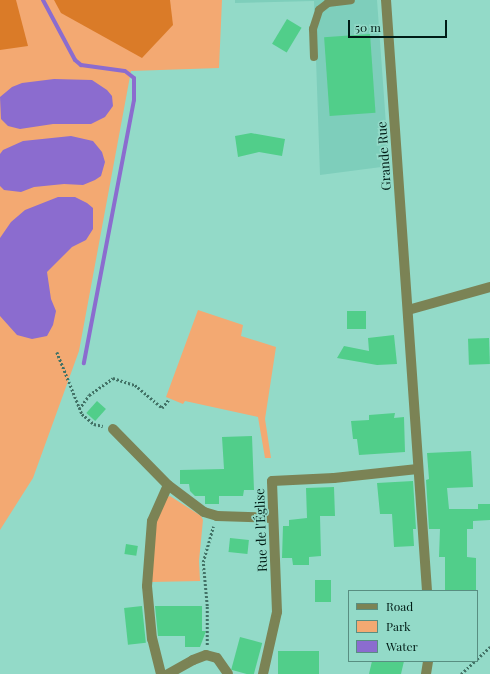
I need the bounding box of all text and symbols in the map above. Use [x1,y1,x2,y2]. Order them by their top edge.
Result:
scale bar [350,12,449,38]
text: 50 m [355,19,381,35]
street label: Grande Rue [374,121,394,191]
street label: Rue de l'Église [252,488,270,572]
legend [348,590,478,662]
text: Road [386,598,413,614]
text: Park [386,618,411,634]
text: Water [386,638,418,654]

